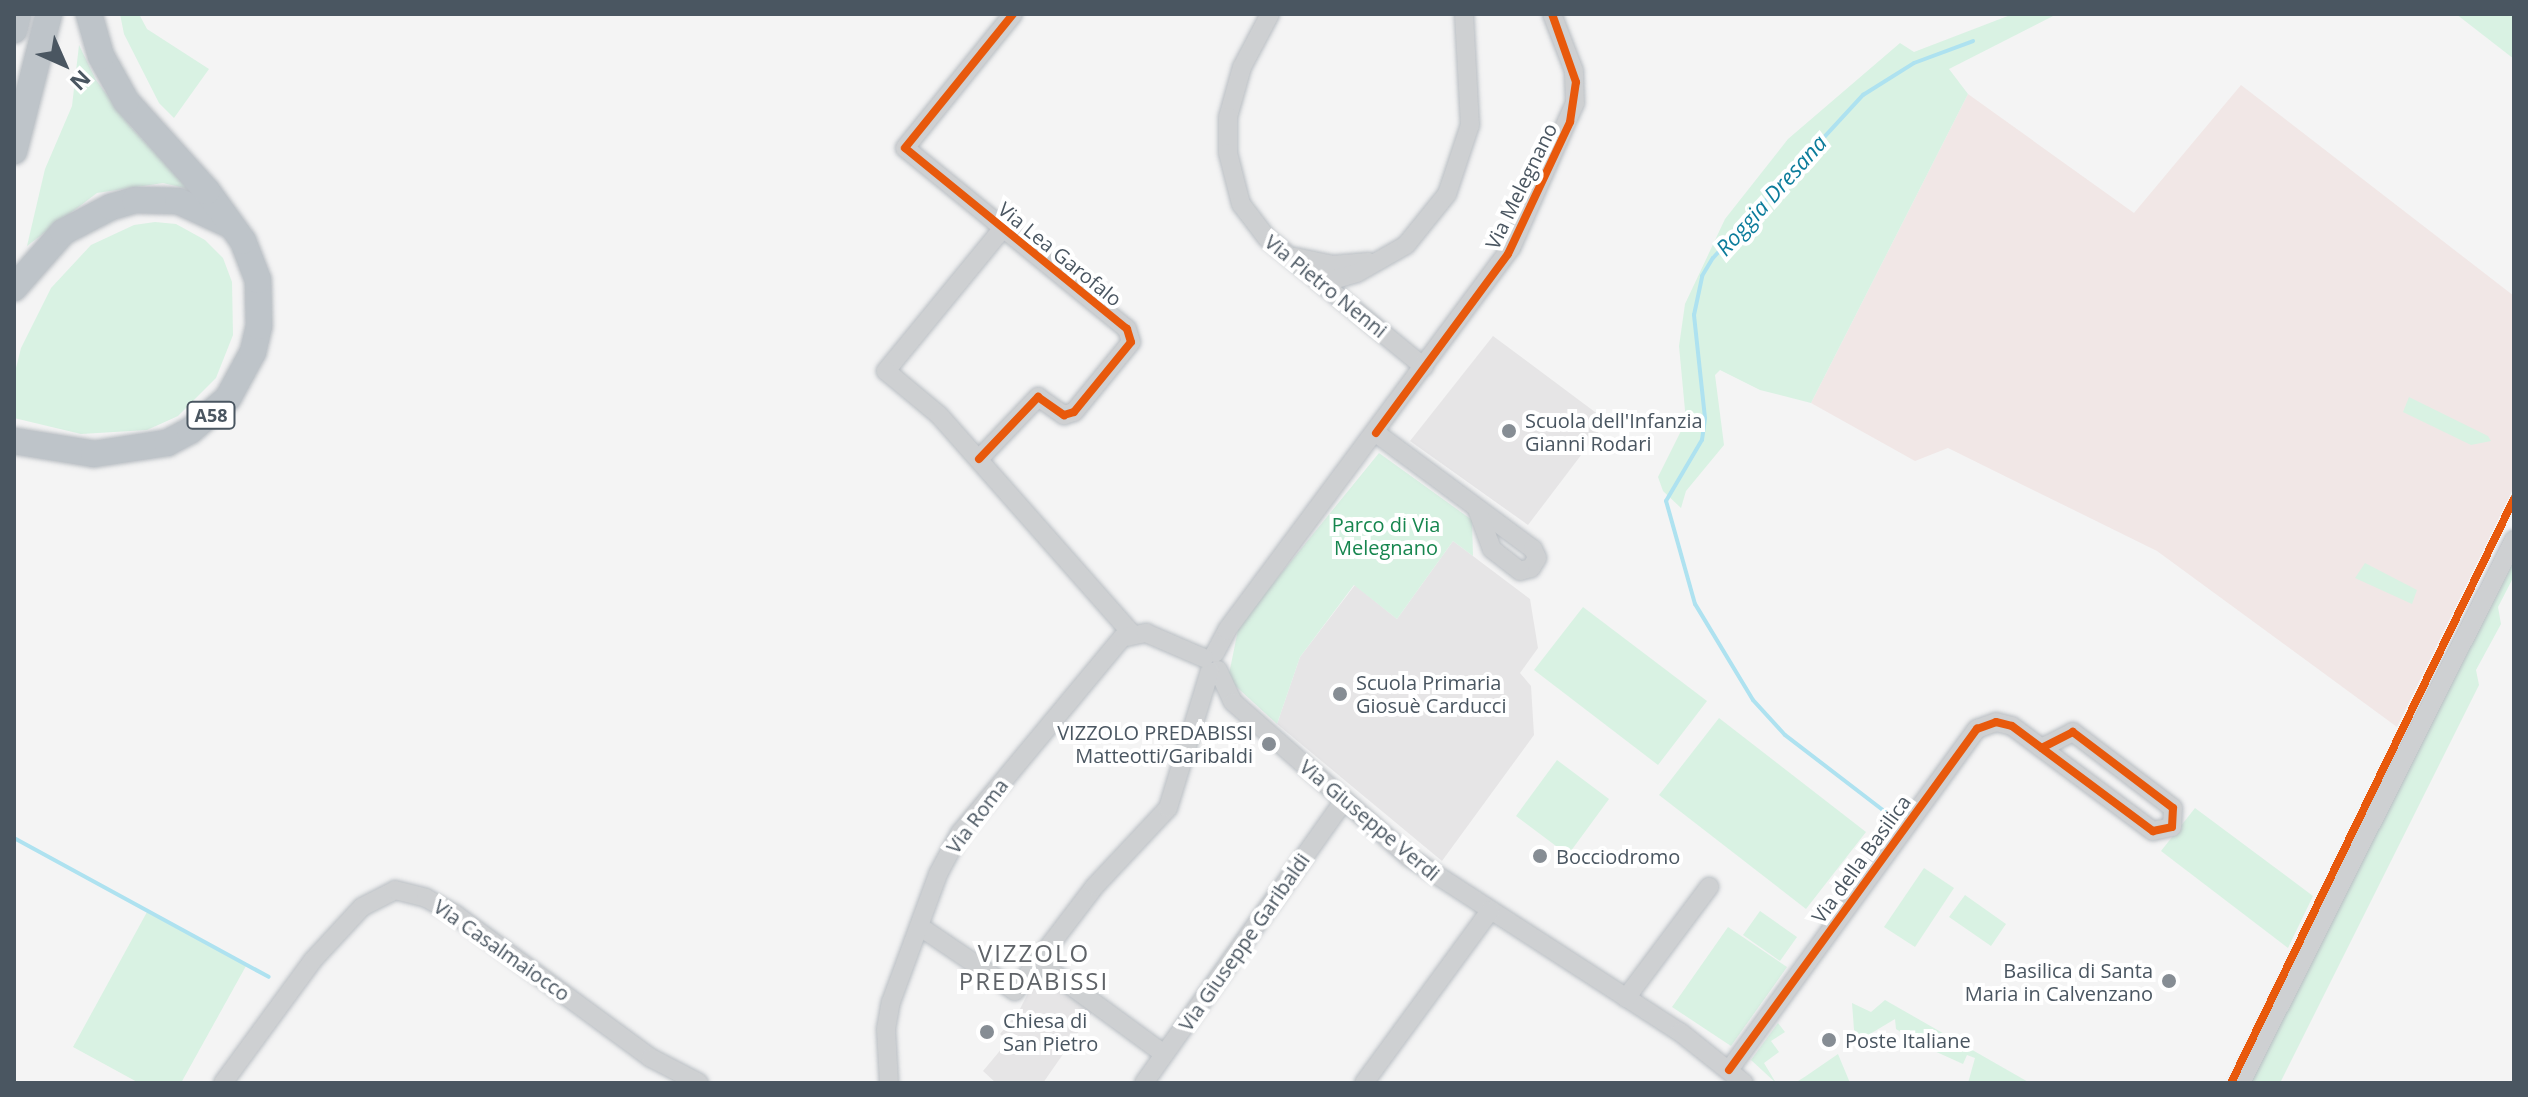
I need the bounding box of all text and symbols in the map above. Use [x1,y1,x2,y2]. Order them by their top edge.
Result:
north arrow [24,24,104,104]
text: N [64,64,98,98]
street label: Via Melegnano [1480,119,1562,253]
water label: Roggia Dresana [1710,129,1832,261]
street label: Via Lea Garofalo [993,197,1127,311]
street label: Via Pietro Nenni [1260,229,1392,343]
road number: A58 [185,401,237,429]
place label: Scuola dell'Infanzia Gianni Rodari [1525,408,1703,455]
marker: Scuola dell'Infanzia Gianni Rodari [1500,422,1518,440]
park label: Parco di Via Melegnano [1332,512,1440,559]
place label: Scuola Primaria Giosuè Carducci [1356,670,1506,717]
marker: Scuola Primaria Giosuè Carducci [1331,685,1349,703]
place label: VIZZOLO PREDABISSI Matteotti/Garibaldi [1057,720,1253,767]
marker: VIZZOLO PREDABISSI Matteotti/Garibaldi [1260,735,1278,753]
street label: Via Giuseppe Verdi [1295,754,1445,886]
street label: Via Roma [941,774,1013,858]
street label: Via della Basilica [1806,790,1916,928]
place label: Bocciodromo [1556,844,1680,868]
marker: Bocciodromo [1531,847,1549,865]
street label: Via Giuseppe Garibaldi [1174,849,1314,1035]
street label: Via Casalmaiocco [429,894,575,1006]
district label: VIZZOLO PREDABISSI [959,939,1109,995]
place label: Basilica di Santa Maria in Calvenzano [1965,958,2153,1005]
marker: Basilica di Santa Maria in Calvenzano [2160,972,2178,990]
place label: Chiesa di San Pietro [1003,1008,1098,1055]
marker: Chiesa di San Pietro [978,1023,996,1041]
place label: Poste Italiane [1845,1028,1971,1052]
marker: Poste Italiane [1820,1031,1838,1049]

